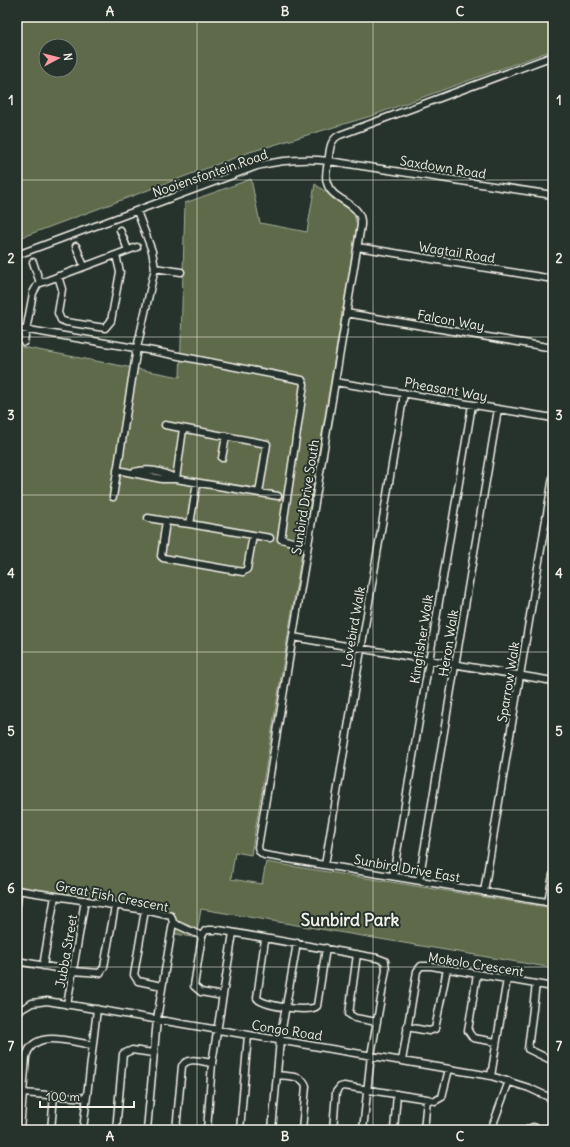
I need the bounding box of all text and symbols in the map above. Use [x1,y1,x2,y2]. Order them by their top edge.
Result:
text: A [106,3,115,20]
text: B [281,3,290,20]
text: C [456,3,465,20]
north arrow [38,38,78,78]
text: N [61,52,75,61]
text: 1 [8,92,14,109]
text: 1 [556,92,562,109]
street label: Nooiensfontein Road [150,146,270,201]
street label: Saxdown Road [399,152,488,183]
street label: Wagtail Road [417,238,497,267]
text: 2 [7,250,15,267]
text: 2 [555,250,563,267]
street label: Falcon Way [416,306,486,335]
street label: Pheasant Way [403,374,489,405]
text: 3 [7,407,15,424]
text: 3 [555,407,563,424]
street label: Sunbird Drive South [288,438,323,556]
text: 4 [7,565,15,582]
text: 4 [555,565,563,582]
street label: Lovebird Walk [338,585,369,669]
street label: Kingfisher Walk [406,593,437,685]
street label: Heron Walk [435,608,462,678]
street label: Sparrow Walk [494,640,523,724]
text: 5 [7,723,15,740]
text: 5 [555,723,563,740]
street label: Sunbird Drive East [353,851,462,886]
street label: Great Fish Crescent [54,877,170,916]
text: 6 [7,880,15,897]
text: 6 [555,880,563,897]
district label: Sunbird Park [301,909,399,931]
street label: Jubba Street [52,913,81,989]
street label: Mokolo Crescent [427,949,525,981]
street label: Congo Road [250,1017,324,1045]
text: 7 [8,1038,15,1055]
text: 7 [556,1038,563,1055]
scale bar [40,1083,134,1109]
text: 100 m [46,1089,80,1104]
text: A [106,1128,115,1145]
text: B [281,1128,290,1145]
text: C [456,1128,465,1145]

